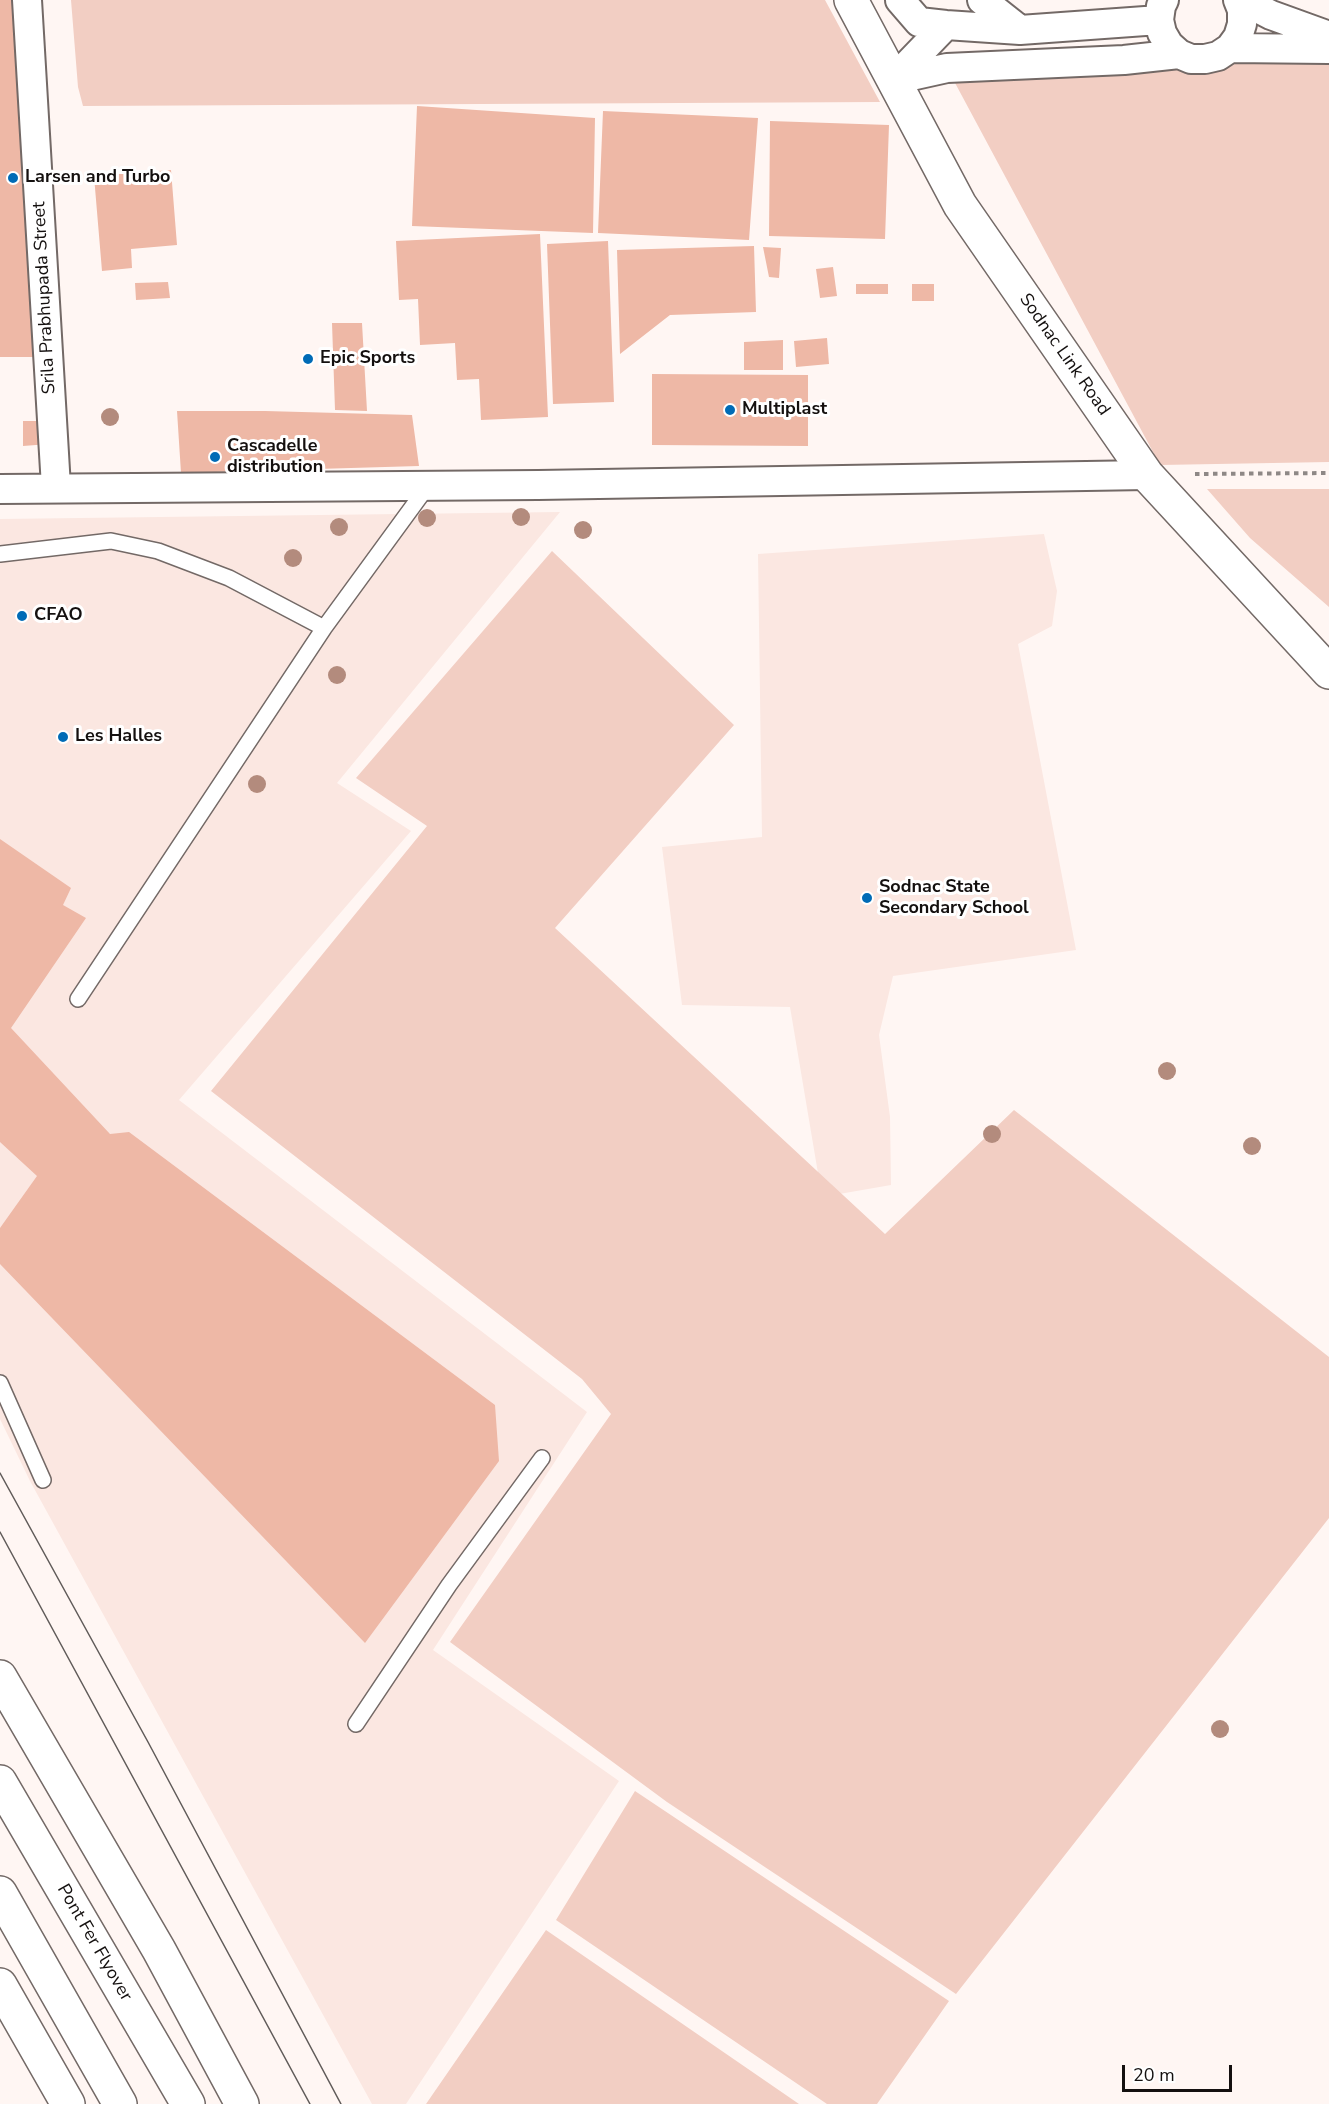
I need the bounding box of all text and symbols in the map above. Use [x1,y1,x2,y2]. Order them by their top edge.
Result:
place label: Larsen and Turbo [25,167,170,189]
marker: Larsen and Turbo [6,171,20,185]
street label: Srila Prabhupada Street [29,201,61,395]
street label: Sodnac Link Road [1014,290,1114,420]
place label: Epic Sports [320,348,415,370]
marker: Epic Sports [301,352,315,366]
place label: Multiplast [742,399,827,421]
marker: Multiplast [723,403,737,417]
place label: Cascadelle distribution [227,436,323,478]
marker: Cascadelle distribution [208,450,222,464]
place label: CFAO [34,605,83,627]
marker: CFAO [15,609,29,623]
place label: Les Halles [75,726,162,748]
marker: Les Halles [56,730,70,744]
place label: Sodnac State Secondary School [879,877,1029,920]
marker: Sodnac State Secondary School [860,891,874,905]
street label: Pont Fer Flyover [52,1881,136,2005]
scale bar [1125,2053,1234,2091]
text: 20 m [1133,2063,1175,2087]

